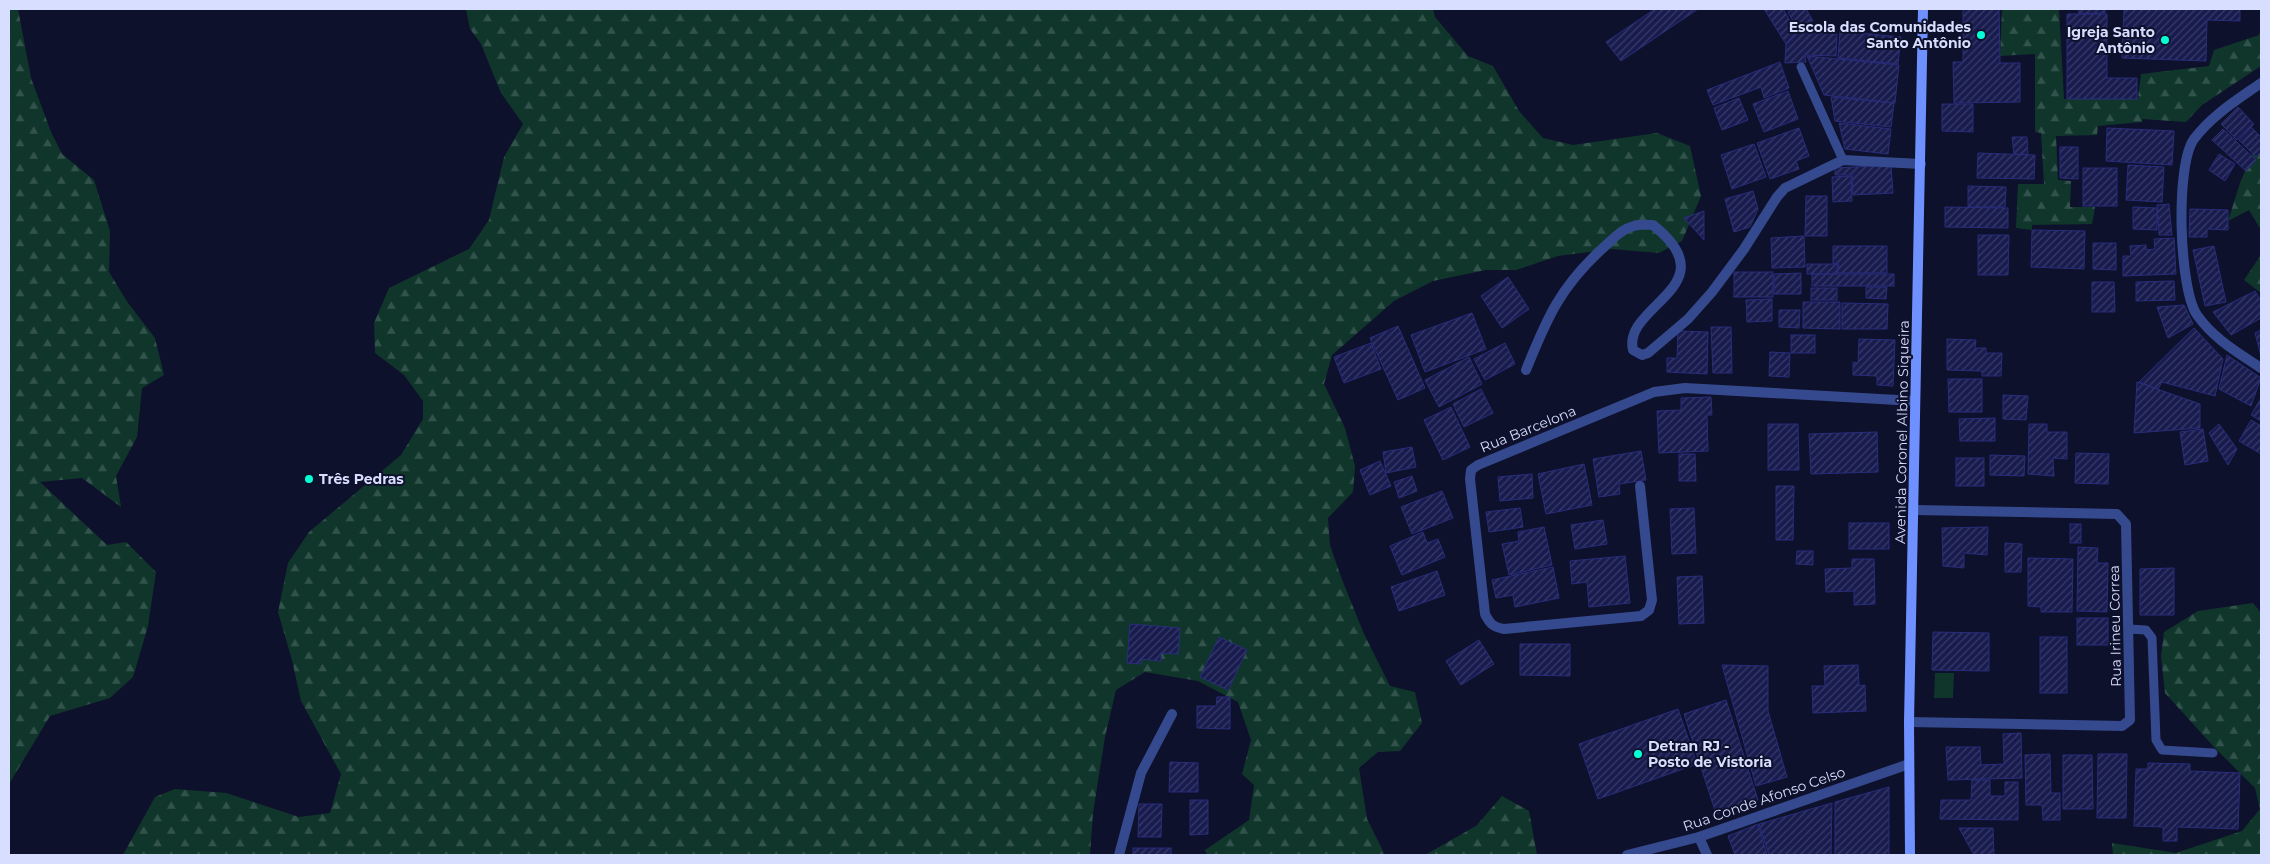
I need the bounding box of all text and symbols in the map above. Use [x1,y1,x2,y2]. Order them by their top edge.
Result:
place label: Escola das Comunidades Santo Antônio [1789,18,1972,52]
place label: Igreja Santo Antônio [2067,23,2155,57]
marker: Escola das Comunidades Santo Antônio [1975,29,1987,41]
marker: Igreja Santo Antônio [2159,34,2171,46]
street label: Avenida Coronel Albino Siqueira [1891,320,1913,544]
street label: Rua Barcelona [1477,402,1579,456]
place label: Três Pedras [319,470,404,488]
marker: Três Pedras [303,473,315,485]
street label: Rua Irineu Correa [2105,565,2125,687]
place label: Detran RJ - Posto de Vistoria [1648,737,1772,771]
marker: Detran RJ - Posto de Vistoria [1632,748,1644,760]
street label: Rua Conde Afonso Celso [1680,763,1848,835]

